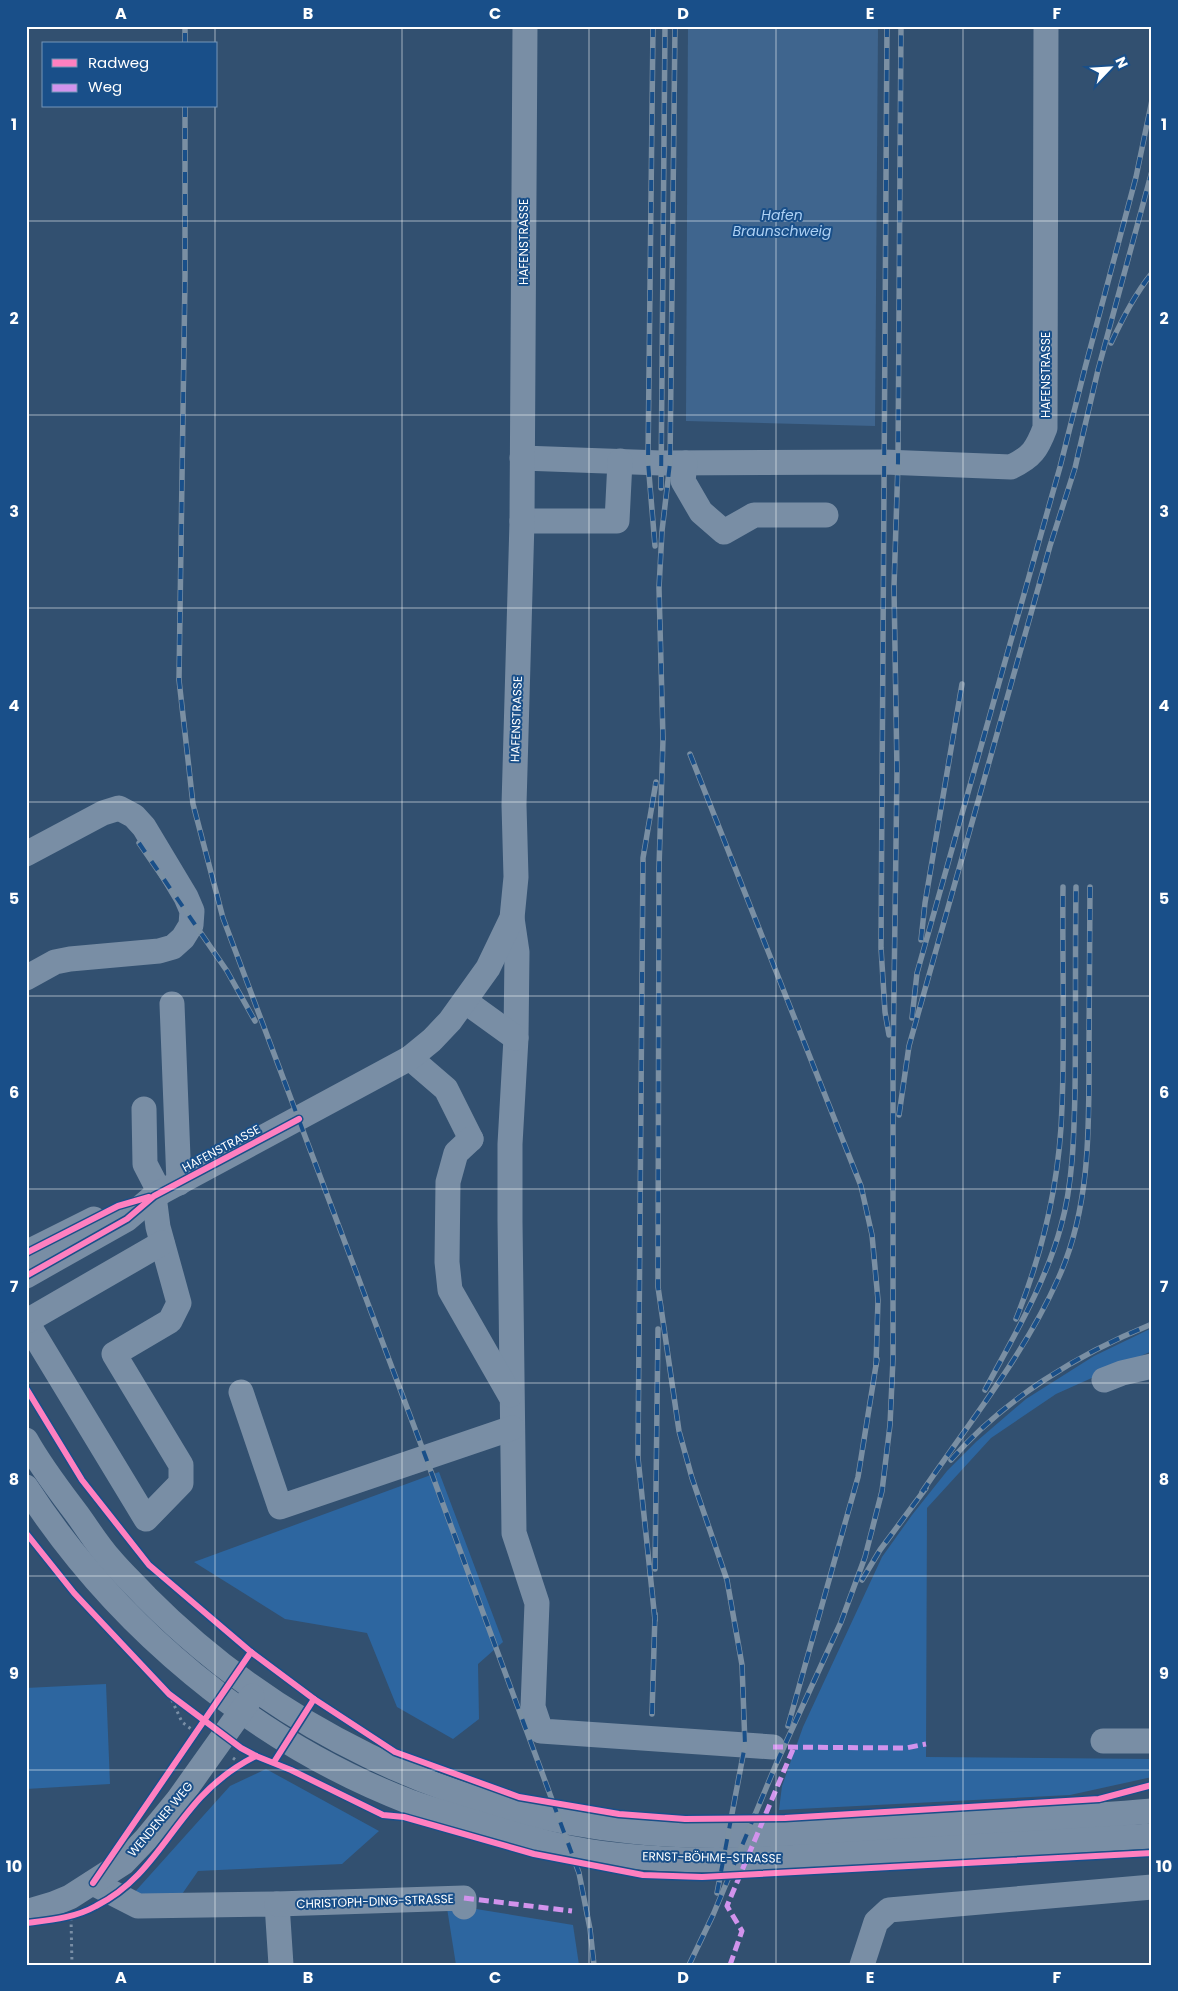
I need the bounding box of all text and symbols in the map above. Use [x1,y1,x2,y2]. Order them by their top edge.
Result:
text: A [115,2,127,25]
text: B [303,2,313,25]
text: C [489,2,501,25]
text: D [677,2,689,25]
text: E [866,2,874,25]
text: F [1053,2,1062,25]
legend [42,42,218,108]
north arrow [1086,42,1136,92]
text: Radweg [88,52,149,73]
text: N [1110,54,1133,72]
text: Weg [88,76,122,97]
text: 1 [11,113,17,136]
text: 1 [1161,113,1167,136]
street label: HAFENSTRASSE [515,199,532,285]
water label: Hafen Braunschweig [732,205,832,241]
text: 2 [9,307,19,330]
text: 2 [1159,307,1169,330]
street label: HAFENSTRASSE [1037,332,1054,418]
text: 3 [9,500,19,523]
text: 3 [1159,500,1169,523]
street label: HAFENSTRASSE [506,676,526,762]
text: 4 [9,694,20,717]
text: 4 [1159,694,1170,717]
text: 5 [9,887,19,910]
text: 5 [1159,887,1169,910]
text: 6 [9,1081,19,1104]
text: 6 [1159,1081,1169,1104]
street label: HAFENSTRASSE [179,1120,263,1176]
text: 7 [10,1275,19,1298]
text: 7 [1160,1275,1169,1298]
text: 8 [9,1468,19,1491]
text: 8 [1159,1468,1169,1491]
text: 9 [9,1662,19,1685]
text: 9 [1159,1662,1169,1685]
street label: WENDENER WEG [124,1778,196,1860]
street label: ERNST-BÖHME-STRASSE [642,1847,782,1867]
text: 10 [6,1855,22,1878]
text: 10 [1156,1855,1172,1878]
street label: CHRISTOPH-DING-STRASSE [296,1890,454,1912]
text: A [115,1966,127,1989]
text: B [303,1966,313,1989]
text: C [489,1966,501,1989]
text: D [677,1966,689,1989]
text: E [866,1966,874,1989]
text: F [1053,1966,1062,1989]

